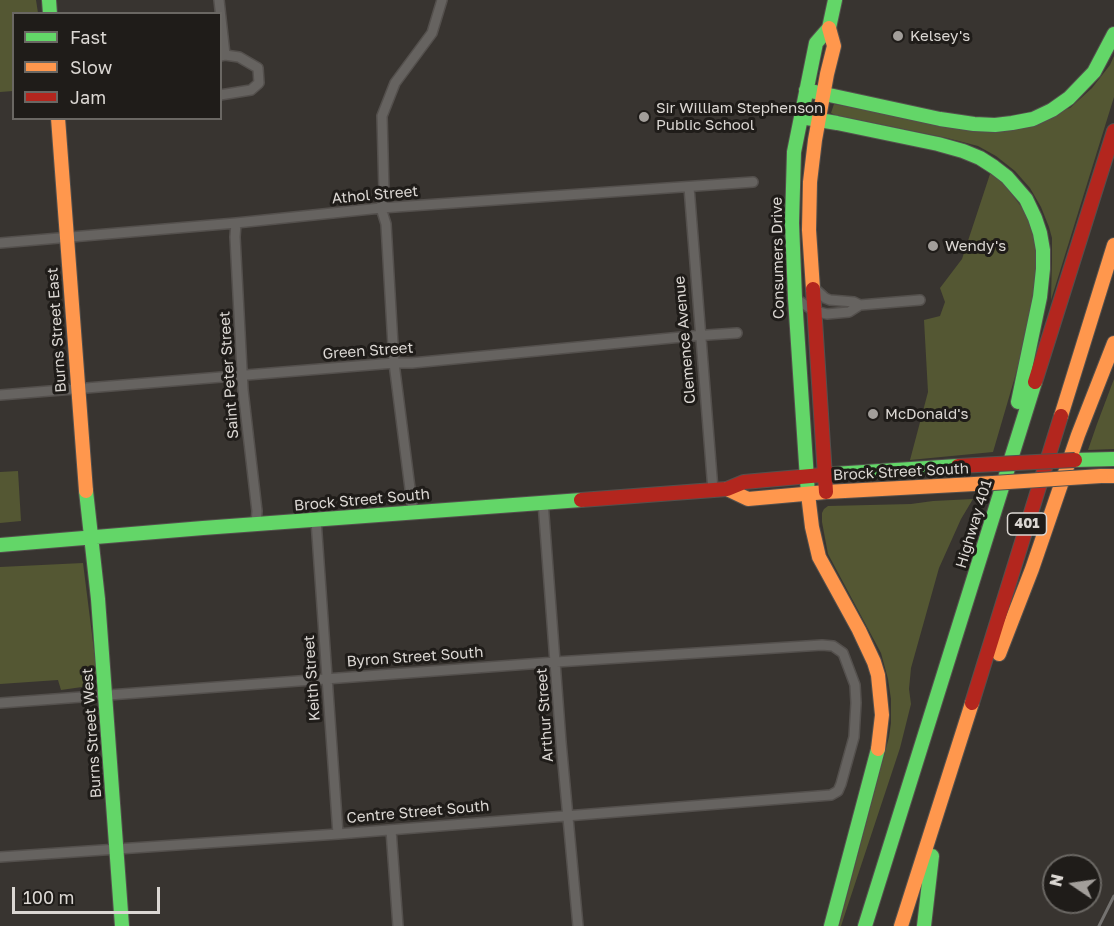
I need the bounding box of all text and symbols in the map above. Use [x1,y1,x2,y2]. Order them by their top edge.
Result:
legend [12,12,222,120]
text: Fast [70,26,107,48]
place label: Kelsey's [910,27,970,45]
marker: Kelsey's [891,29,905,43]
text: Slow [70,56,112,78]
text: Jam [70,86,106,108]
place label: Sir William Stephenson Public School [656,99,823,134]
marker: Sir William Stephenson Public School [637,110,651,124]
street label: Athol Street [331,182,419,208]
street label: Consumers Drive [768,197,788,319]
place label: Wendy's [945,237,1006,255]
marker: Wendy's [926,239,940,253]
street label: Burns Street East [44,267,70,393]
street label: Clemence Avenue [670,275,700,405]
street label: Saint Peter Street [216,311,242,439]
street label: Green Street [322,339,414,363]
place label: McDonald's [885,405,968,423]
marker: McDonald's [866,407,880,421]
street label: Brock Street South [833,459,969,485]
street label: Highway 401 [952,478,996,570]
street label: Brock Street South [293,485,431,515]
road number: 401 [1008,513,1046,535]
street label: Keith Street [300,634,324,722]
street label: Byron Street South [346,643,484,671]
street label: Burns Street West [78,667,106,799]
street label: Arthur Street [533,667,557,763]
street label: Centre Street South [346,797,490,827]
north arrow [1042,854,1102,914]
text: N [1045,872,1068,889]
scale bar [15,875,164,913]
text: 100 m [23,886,74,908]

